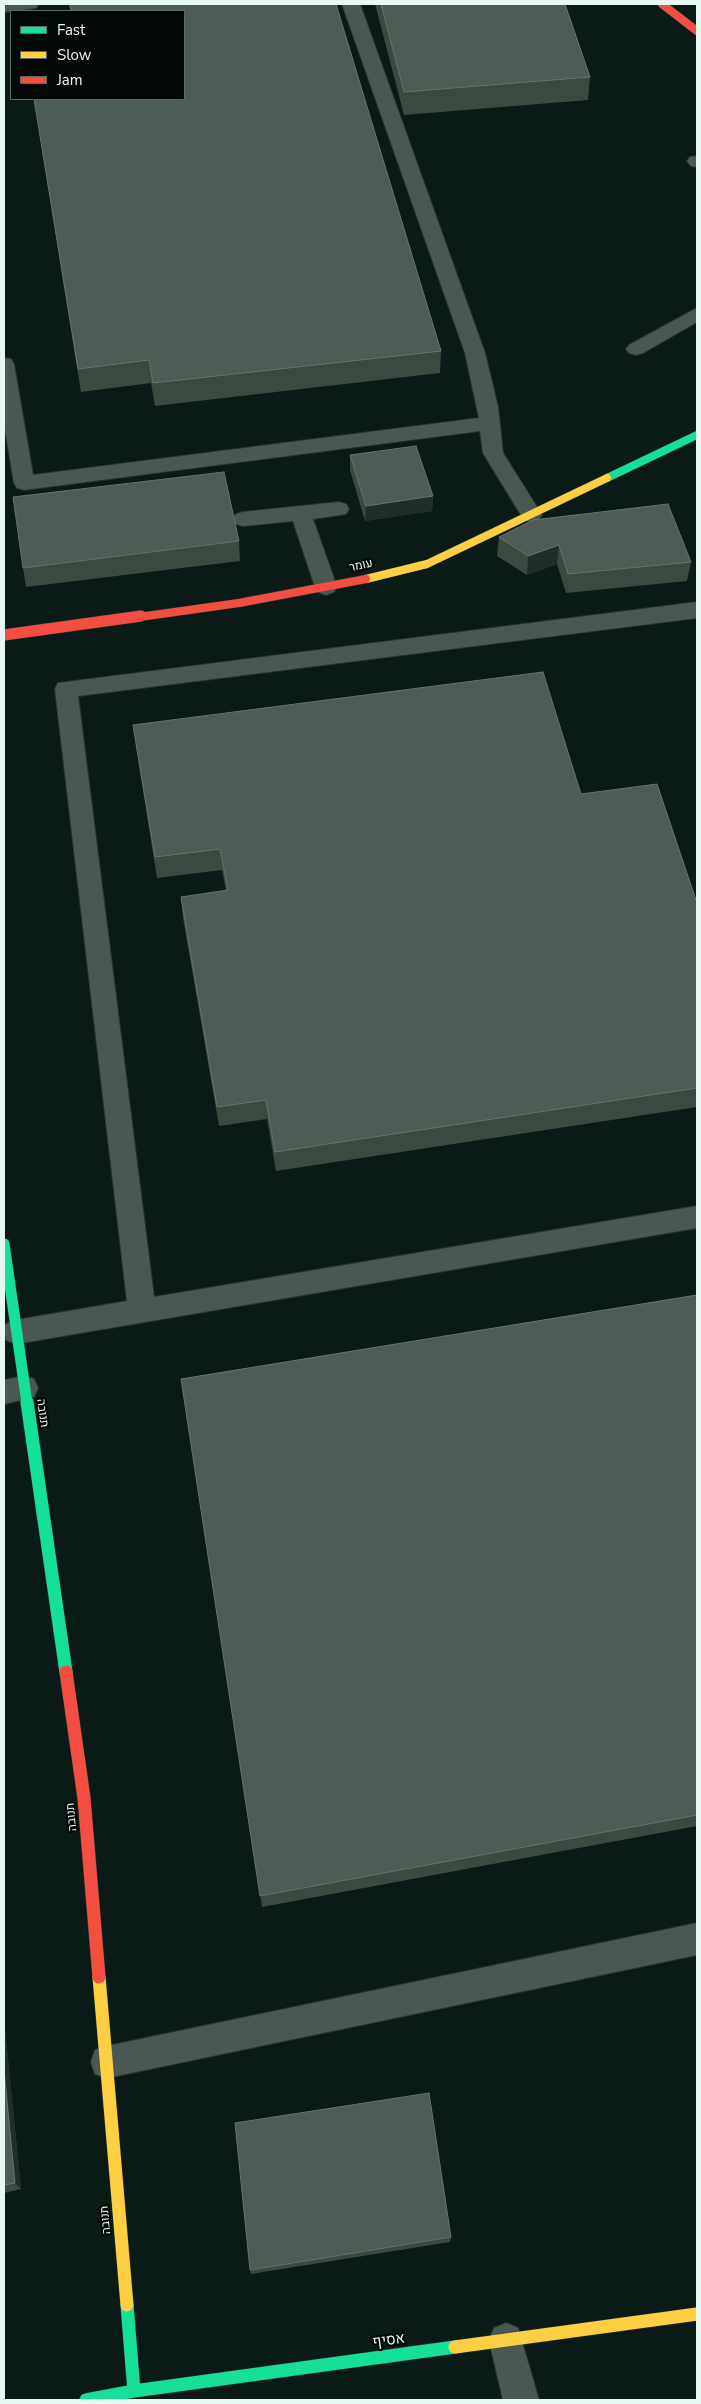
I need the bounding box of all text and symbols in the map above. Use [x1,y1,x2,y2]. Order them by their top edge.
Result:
legend [10,10,185,100]
text: Fast [57,20,85,40]
text: Slow [57,45,91,65]
text: Jam [57,70,83,90]
street label: עומר [348,556,374,576]
street label: תנובה [33,1398,51,1428]
street label: תנובה [64,1802,80,1832]
street label: תנובה [98,2205,114,2235]
street label: אסיף [372,2330,406,2352]

